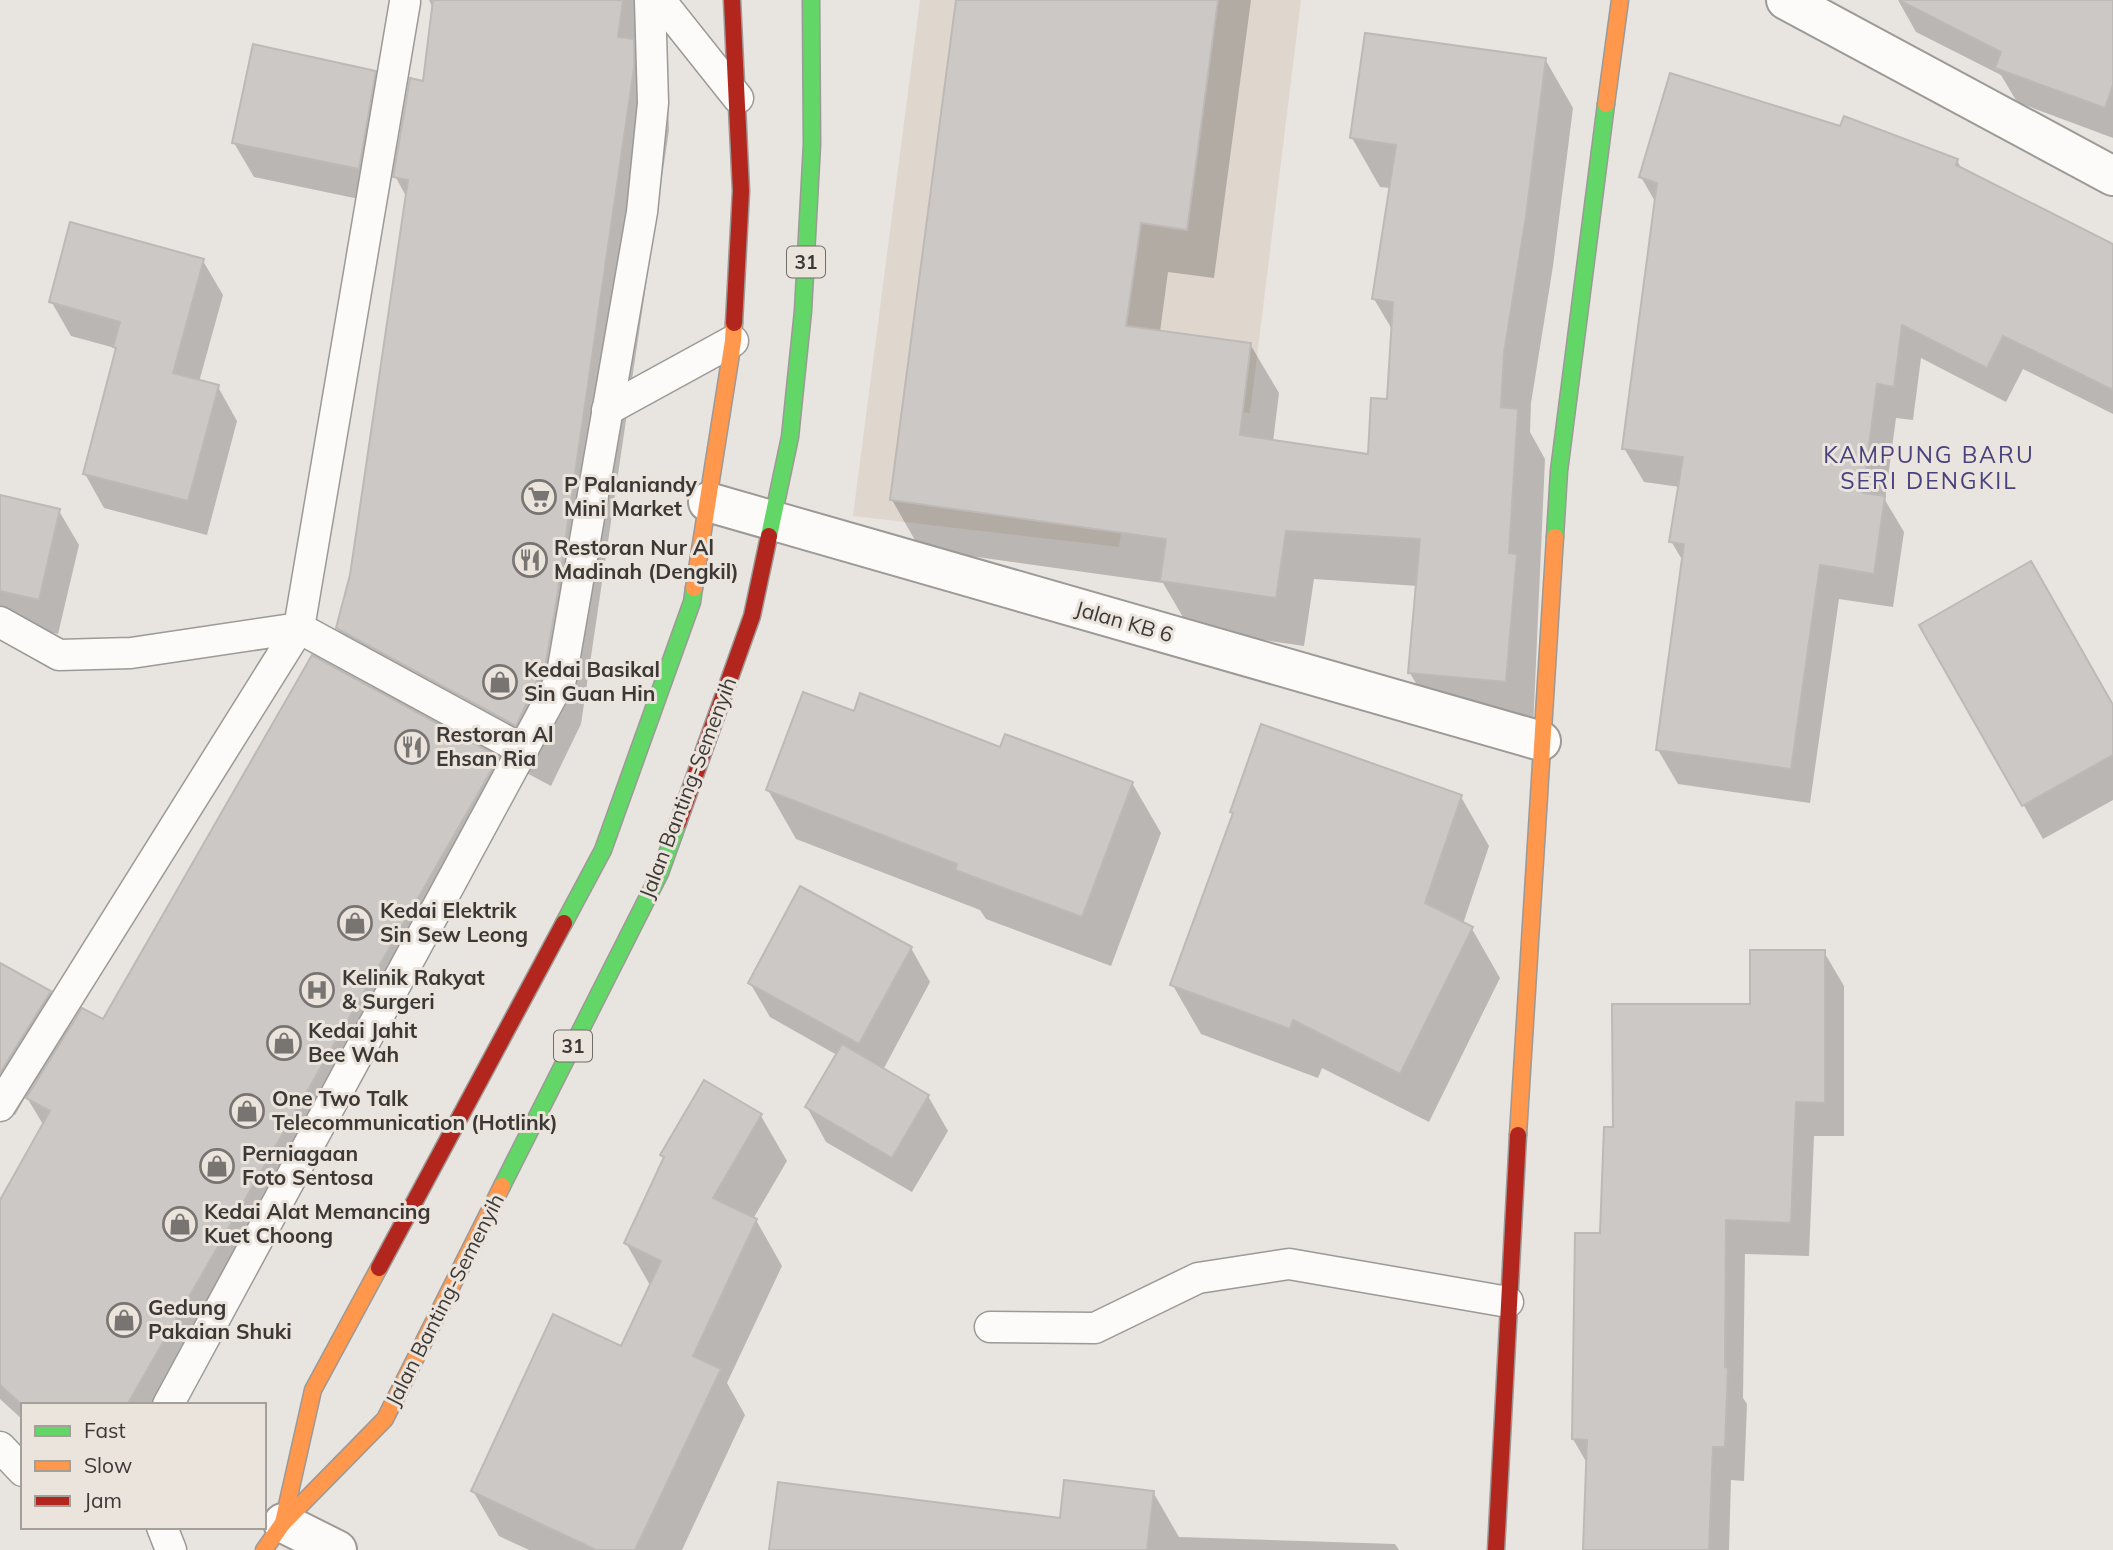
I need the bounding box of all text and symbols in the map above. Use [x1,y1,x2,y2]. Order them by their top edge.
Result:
road number: 31 [787,246,825,278]
district label: KAMPUNG BARU SERI DENGKIL [1823,440,2035,495]
place label: P Palaniandy Mini Market [564,471,698,521]
supermarket icon: P Palaniandy Mini Market [520,478,558,516]
place label: Restoran Nur Al Madinah (Dengkil) [554,534,739,584]
restaurant icon: Restoran Nur Al Madinah (Dengkil) [511,541,549,579]
street label: Jalan KB 6 [1072,595,1176,647]
place label: Kedai Basikal Sin Guan Hin [524,656,660,706]
shop icon: Kedai Basikal Sin Guan Hin [481,663,519,701]
street label: Jalan Banting-Semenyih [633,673,741,902]
place label: Restoran Al Ehsan Ria [436,721,554,771]
restaurant icon: Restoran Al Ehsan Ria [393,728,431,766]
place label: Kedai Elektrik Sin Sew Leong [380,897,528,947]
shop icon: Kedai Elektrik Sin Sew Leong [336,904,374,942]
place label: Kelinik Rakyat & Surgeri [342,964,485,1014]
hospital icon: Kelinik Rakyat & Surgeri [298,971,336,1009]
place label: Kedai Jahit Bee Wah [308,1017,417,1067]
shop icon: Kedai Jahit Bee Wah [265,1024,303,1062]
road number: 31 [554,1030,592,1062]
place label: One Two Talk Telecommunication (Hotlink) [272,1085,558,1135]
shop icon: One Two Talk Telecommunication (Hotlink) [228,1092,266,1130]
place label: Perniagaan Foto Sentosa [242,1140,374,1190]
shop icon: Perniagaan Foto Sentosa [198,1147,236,1185]
street label: Jalan Banting-Semenyih [379,1189,509,1410]
place label: Kedai Alat Memancing Kuet Choong [204,1198,431,1248]
shop icon: Kedai Alat Memancing Kuet Choong [161,1205,199,1243]
place label: Gedung Pakaian Shuki [148,1294,292,1344]
shop icon: Gedung Pakaian Shuki [105,1301,143,1339]
legend [21,1403,266,1529]
text: Fast [84,1417,126,1443]
text: Slow [84,1452,132,1478]
text: Jam [84,1487,122,1513]

